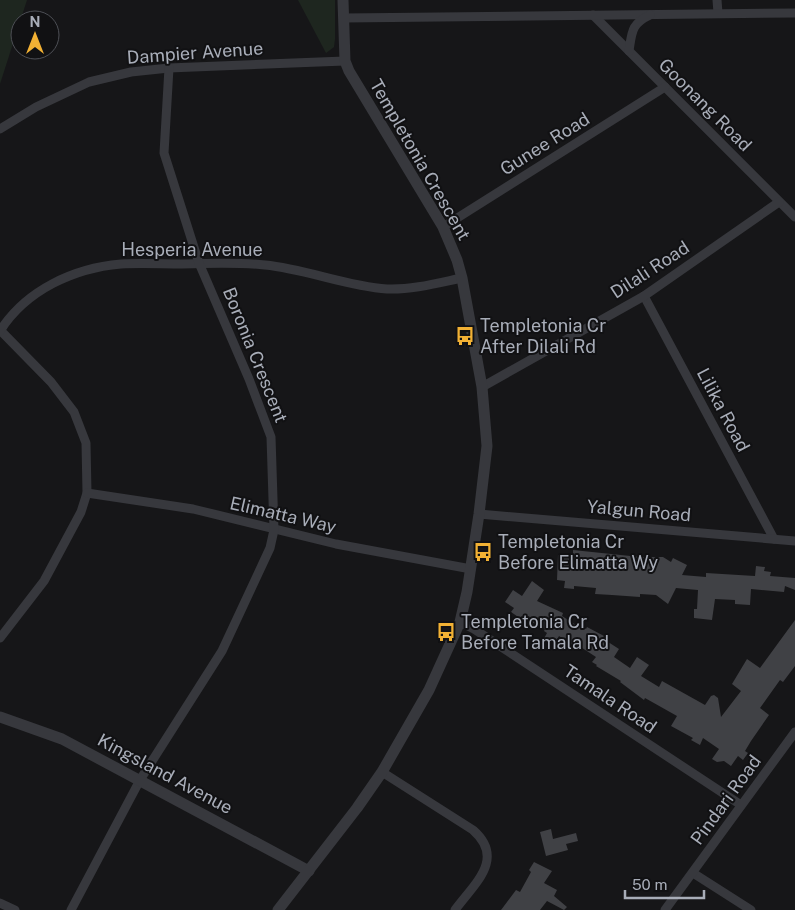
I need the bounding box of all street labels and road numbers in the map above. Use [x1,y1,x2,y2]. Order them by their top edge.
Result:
street label: Dampier Avenue [126,37,264,68]
street label: Goonang Road [655,54,756,155]
street label: Templetonia Crescent [366,76,475,244]
street label: Gunee Road [496,108,593,179]
street label: Dilali Road [607,236,693,303]
street label: Hesperia Avenue [121,239,263,260]
street label: Boronia Crescent [219,284,292,426]
street label: Lilika Road [693,364,754,455]
street label: Elimatta Way [228,492,339,537]
street label: Yalgun Road [586,495,692,526]
street label: Tamala Road [560,660,661,737]
street label: Kingsland Avenue [94,729,236,818]
street label: Pindari Road [686,751,765,849]

